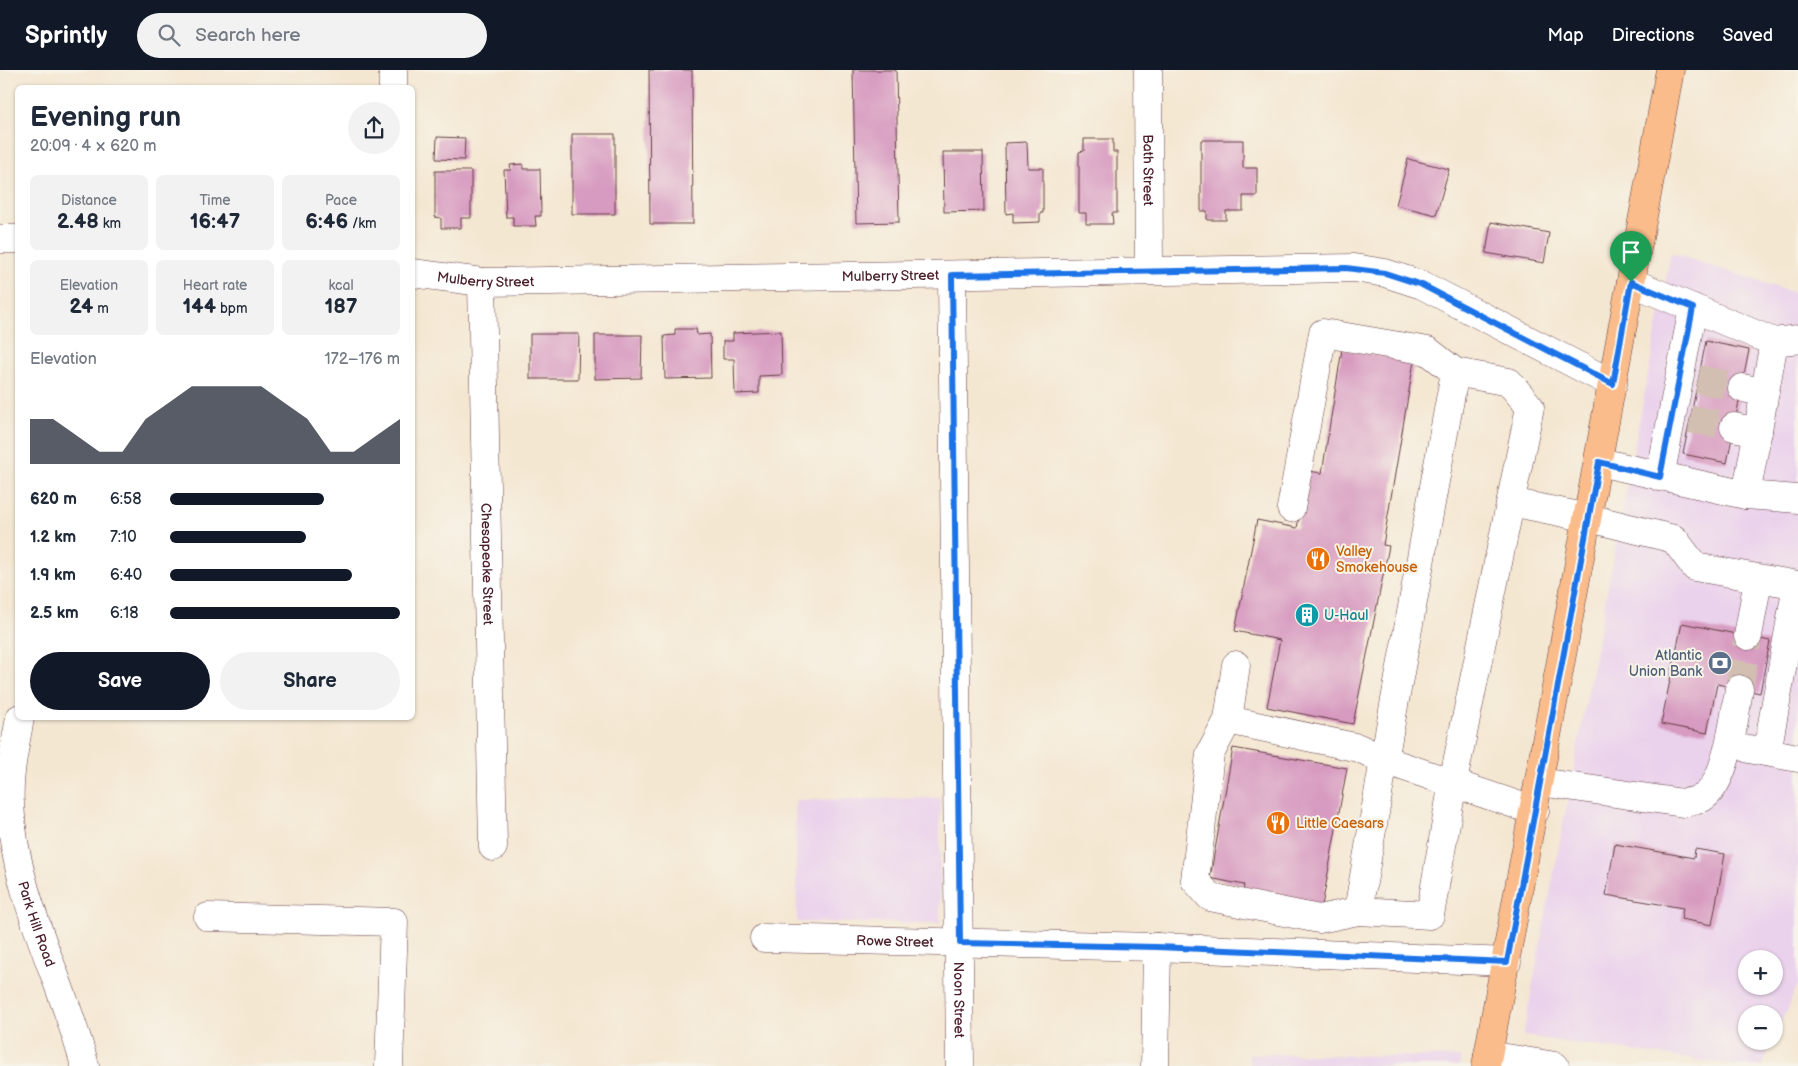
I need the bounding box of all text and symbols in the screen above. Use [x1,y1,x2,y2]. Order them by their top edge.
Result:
search box [137,13,487,58]
text: Sprintly [25,21,107,50]
icon: search [155,21,183,49]
text: Search here [195,24,301,47]
text: Map [1548,25,1584,46]
text: Directions [1612,25,1694,46]
text: Saved [1722,25,1773,46]
text: Evening run [30,101,181,134]
button: share [348,102,400,154]
street label: Bath Street [1140,134,1157,207]
text: 20:09 · 4 × 620 m [30,137,156,156]
text: Distance [61,192,117,209]
text: Time [199,192,231,209]
text: Pace [325,192,357,209]
text: 2.48 [57,209,99,234]
text: 16:47 [190,209,240,234]
text: 6:46 [305,209,348,234]
text: km [99,215,121,232]
text: /km [348,215,377,232]
pin [1610,231,1652,282]
icon: arrive [1617,238,1645,266]
street label: Mulberry Street [841,266,940,285]
street label: Mulberry Street [436,268,535,291]
text: Elevation [60,277,118,294]
text: Heart rate [183,277,247,294]
text: kcal [328,277,354,294]
text: 24 [69,294,93,319]
text: 144 [183,294,216,319]
text: 187 [324,294,358,319]
text: m [93,300,109,317]
text: bpm [216,300,247,317]
text: Elevation [30,350,97,369]
text: 172–176 m [325,350,400,369]
text: 620 m [30,490,77,509]
text: 6:58 [110,490,142,509]
street label: Chesapeake Street [478,503,497,626]
text: 1.2 km [30,528,76,547]
text: 7:10 [110,528,137,547]
place label: Valley Smokehouse [1336,543,1418,576]
restaurant icon: Valley Smokehouse [1305,546,1331,572]
text: 1.9 km [30,566,76,585]
text: 6:40 [110,566,142,585]
building icon: U-Haul [1294,602,1320,628]
text: 2.5 km [30,604,79,623]
text: 6:18 [110,604,139,623]
place label: U-Haul [1324,607,1368,624]
place label: Atlantic Union Bank [1629,647,1702,680]
bank icon: Atlantic Union Bank [1707,650,1733,676]
button: Save [30,652,210,710]
button: Share [220,652,400,710]
restaurant icon: Little Caesars [1265,810,1291,836]
place label: Little Caesars [1296,815,1384,832]
street label: Park Hill Road [15,879,59,969]
street label: Rowe Street [856,932,935,950]
map controls [1738,950,1783,1050]
button: + [1738,950,1783,995]
street label: Noon Street [950,962,968,1039]
button: − [1738,1005,1783,1050]

